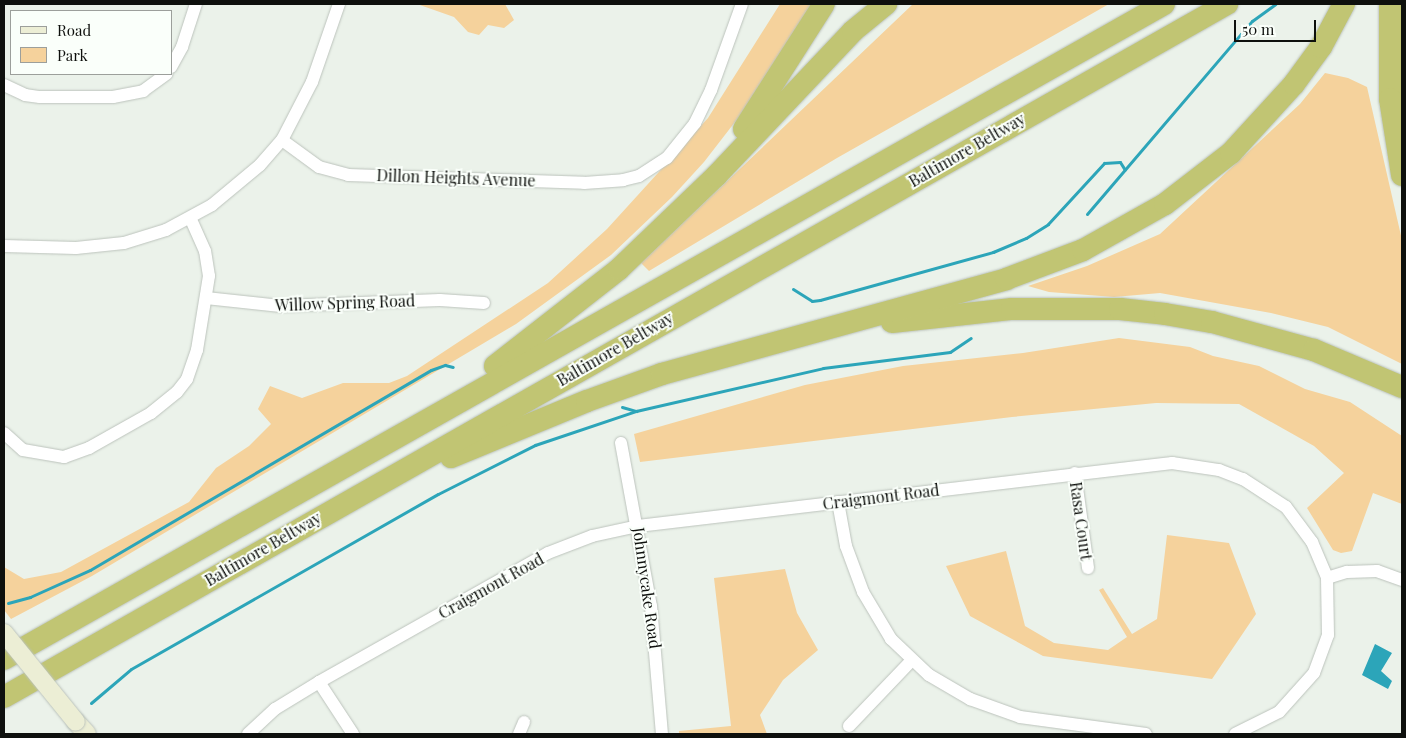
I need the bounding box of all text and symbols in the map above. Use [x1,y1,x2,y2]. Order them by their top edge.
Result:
legend [10,10,172,75]
scale bar [1236,10,1318,42]
text: 50 m [1242,19,1274,39]
text: Road [57,20,91,40]
text: Park [57,45,88,65]
street label: Baltimore Beltway [905,109,1029,191]
street label: Dillon Heights Avenue [376,166,536,190]
street label: Willow Spring Road [274,291,416,315]
street label: Baltimore Beltway [553,308,677,390]
street label: Craigmont Road [821,480,941,514]
street label: Rasa Court [1066,480,1096,562]
street label: Baltimore Beltway [201,508,325,590]
street label: Johnnycake Road [629,526,665,650]
street label: Craigmont Road [435,549,547,623]

